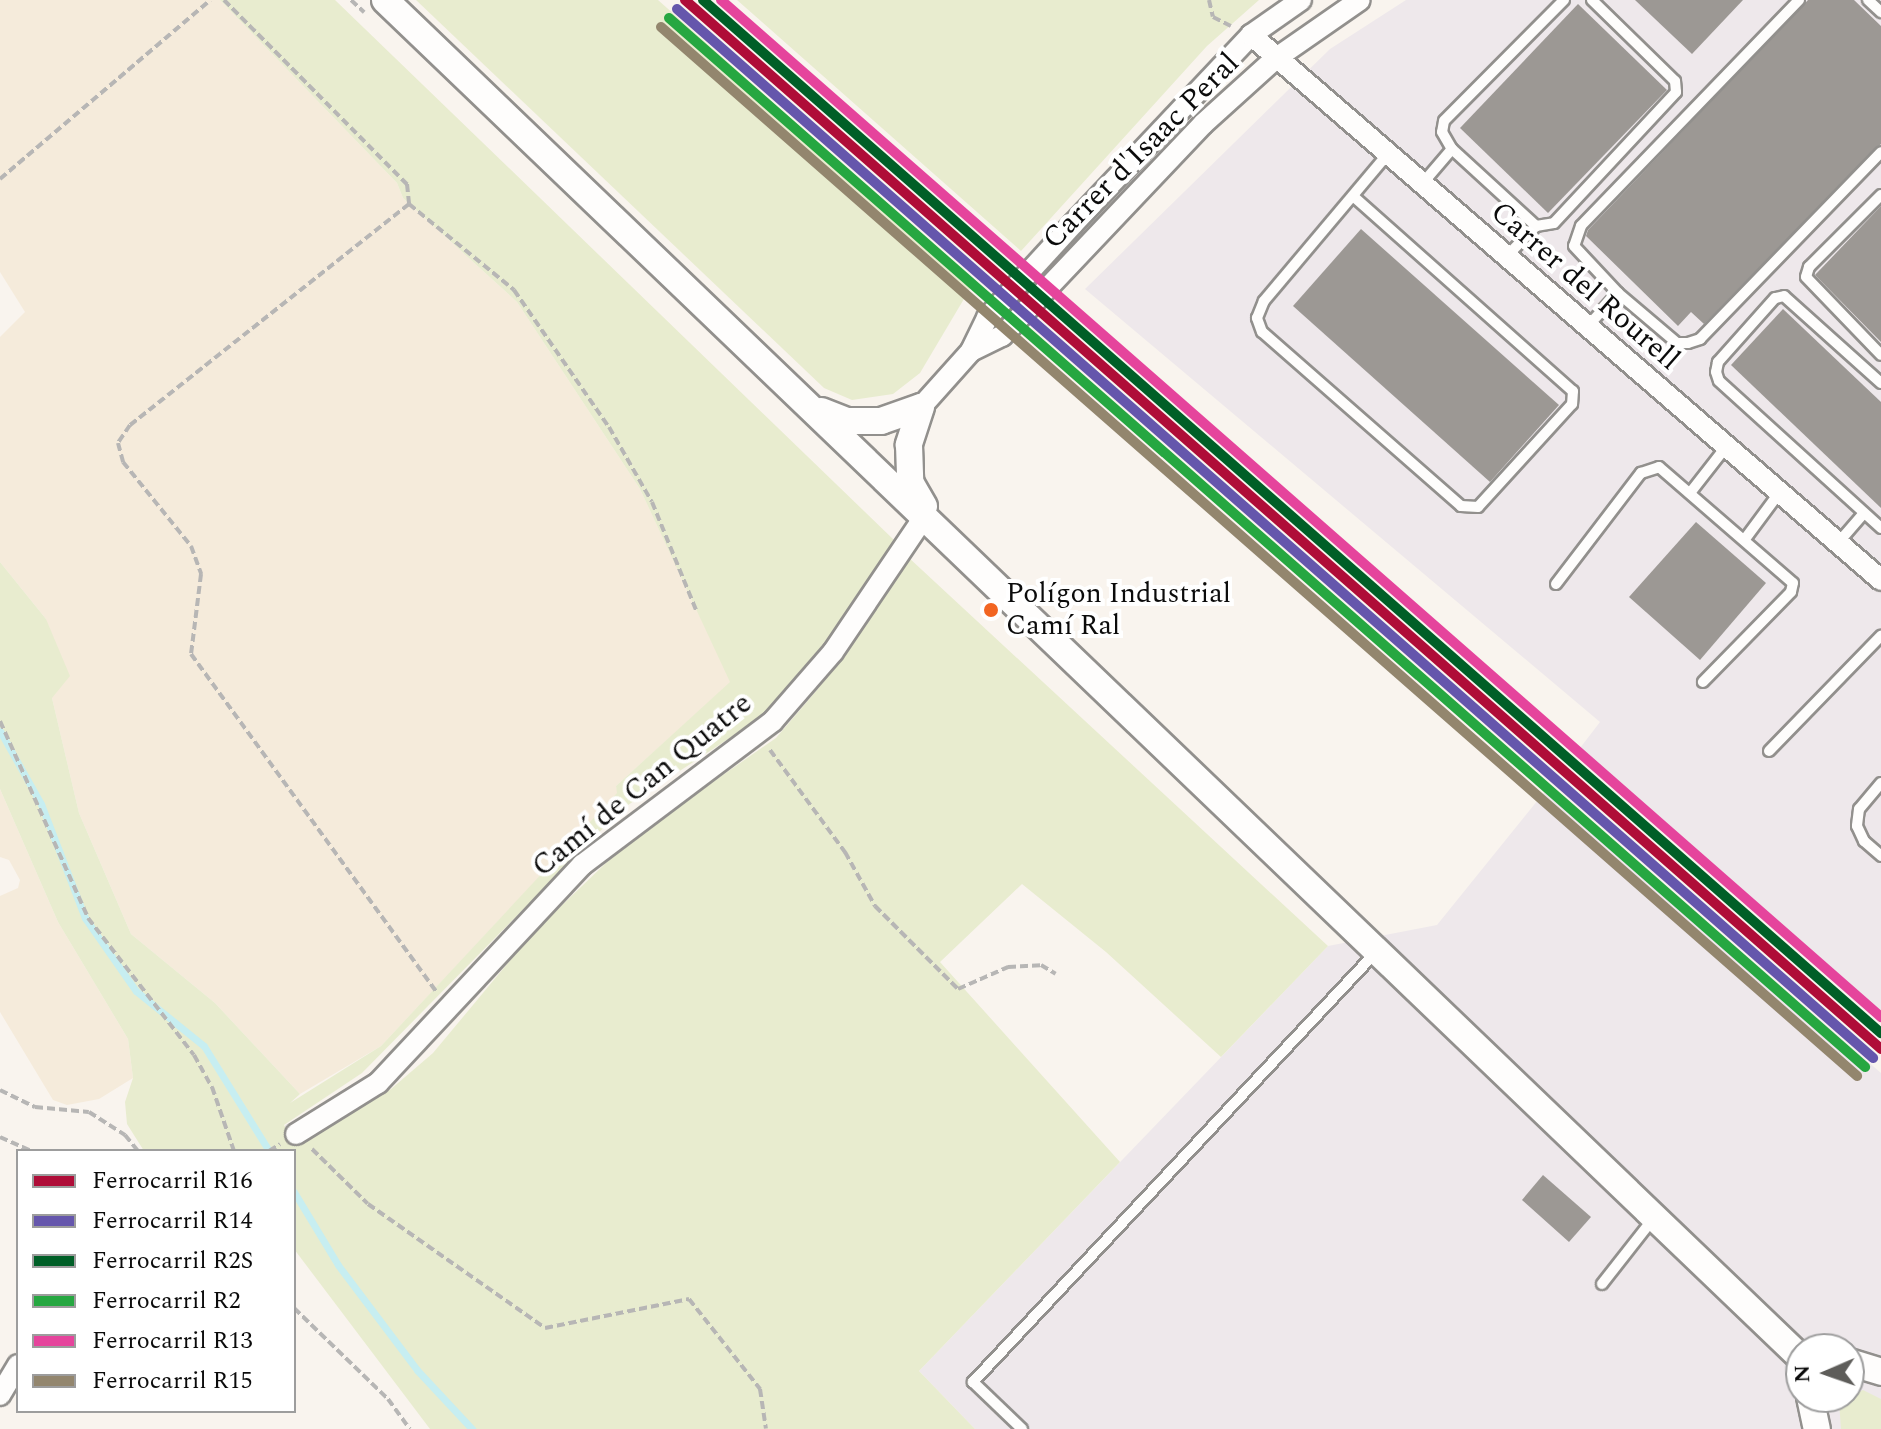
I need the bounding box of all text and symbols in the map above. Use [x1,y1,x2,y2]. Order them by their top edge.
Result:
street label: Carrer d'Isaac Peral [1035,45,1247,257]
street label: Carrer del Rourell [1483,194,1687,378]
place label: Polígon Industrial Camí Ral [1006,577,1231,643]
marker: Polígon Industrial Camí Ral [983,602,999,618]
street label: Camí de Can Quatre [525,685,759,885]
legend [16,1149,296,1413]
text: Ferrocarril R16 [92,1163,253,1199]
text: Ferrocarril R14 [92,1203,253,1239]
text: Ferrocarril R2S [92,1243,253,1279]
text: Ferrocarril R2 [92,1283,241,1319]
text: Ferrocarril R13 [92,1323,253,1359]
north arrow [1785,1333,1865,1413]
text: Ferrocarril R15 [92,1363,253,1399]
text: N [1786,1364,1819,1383]

